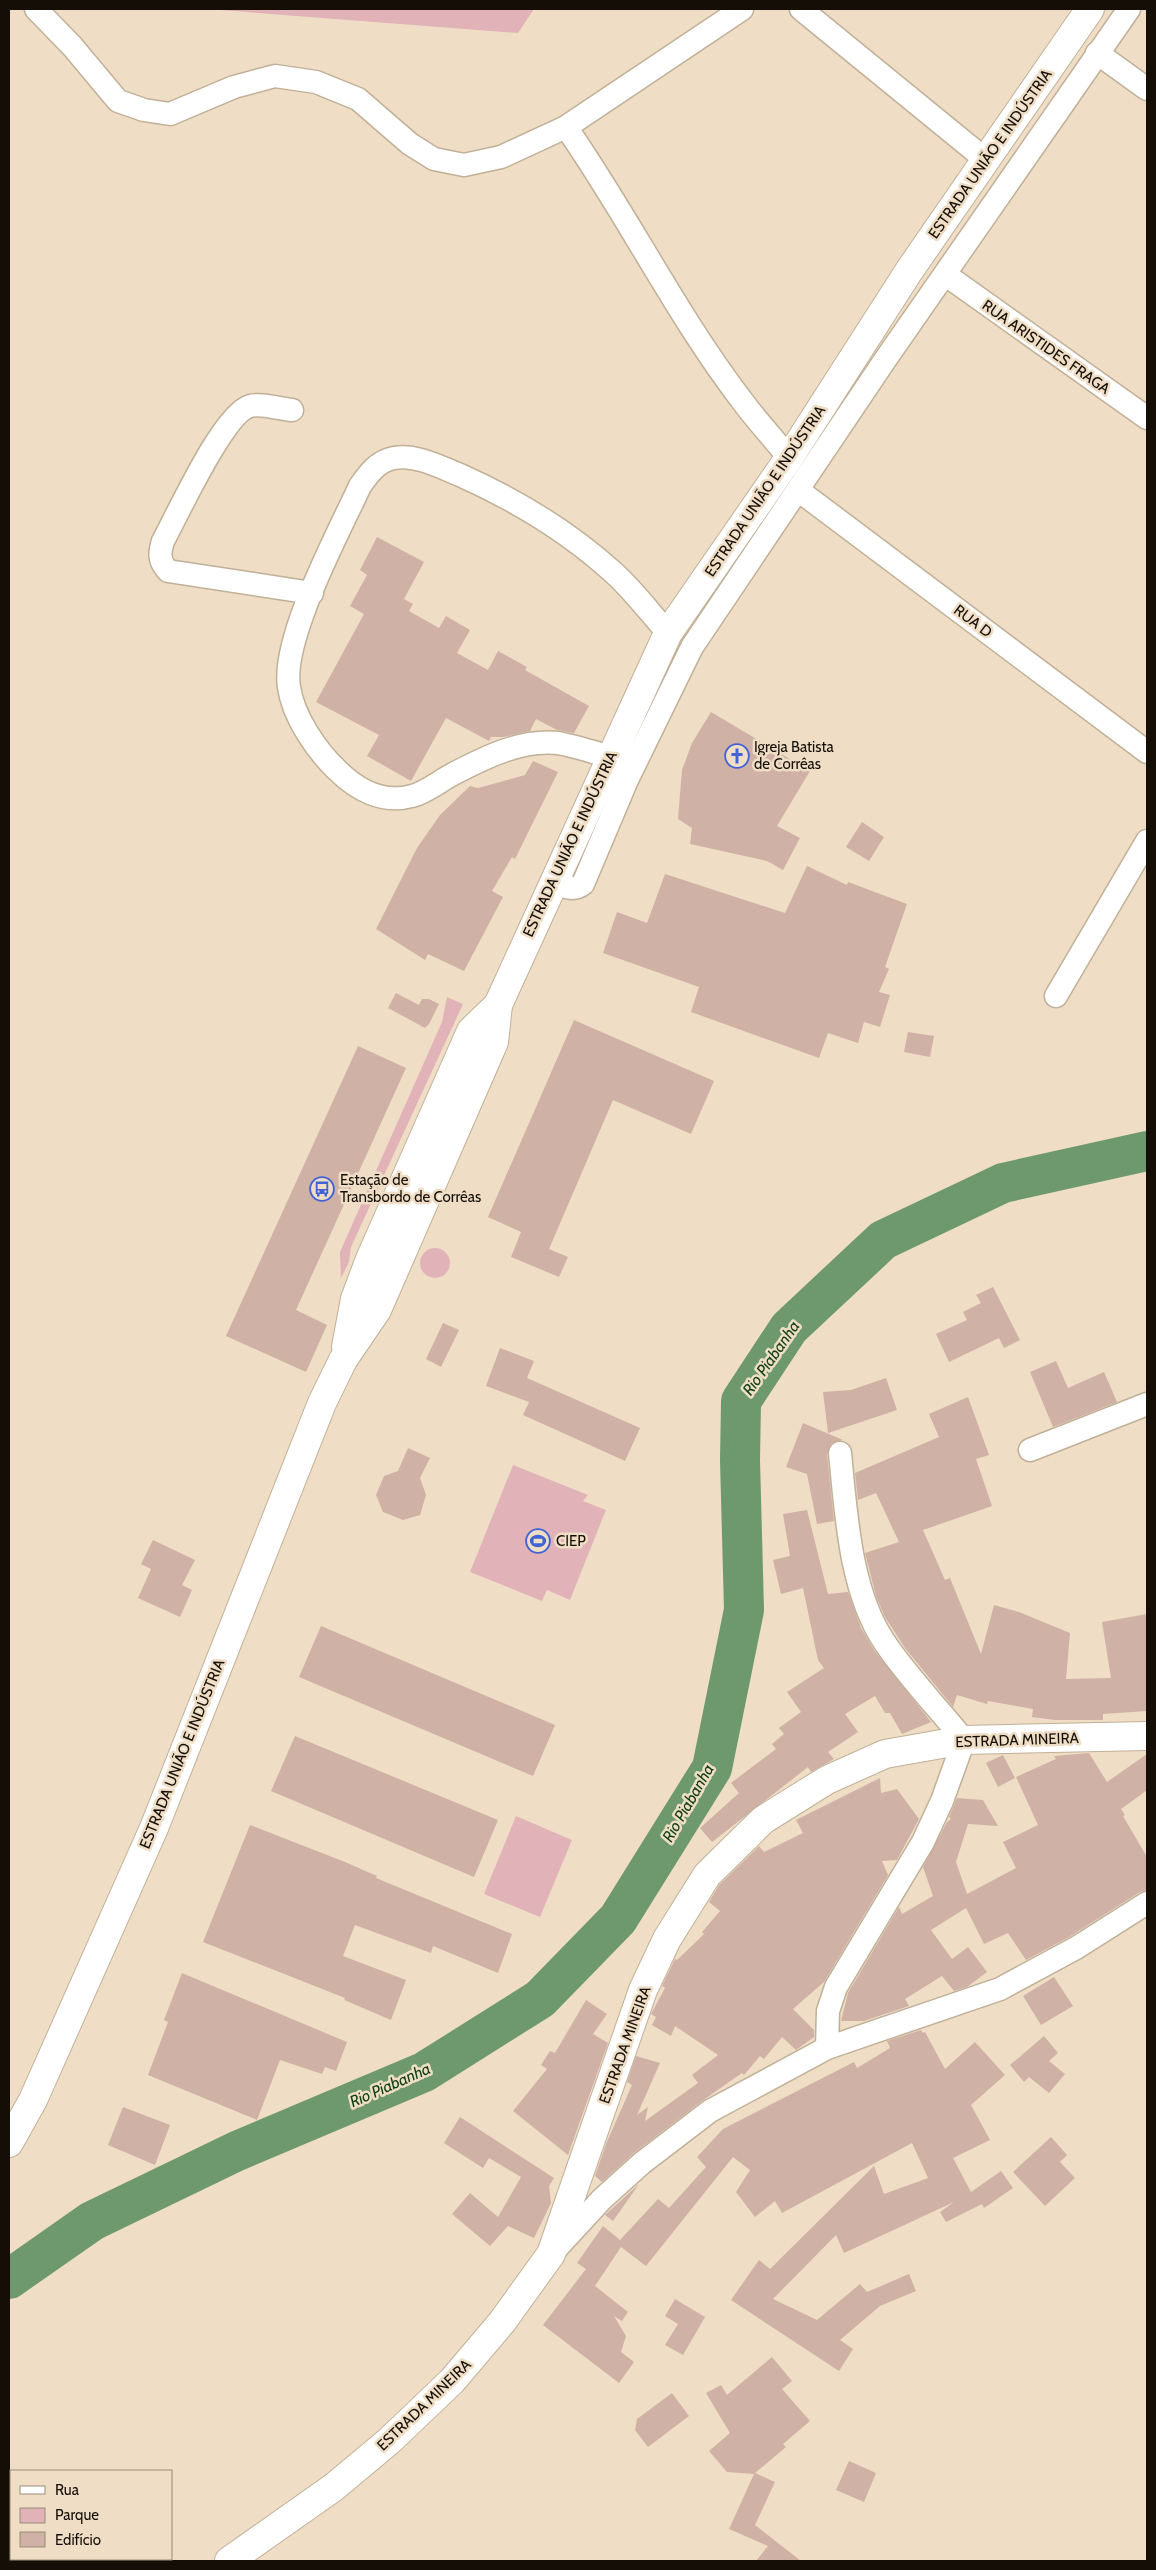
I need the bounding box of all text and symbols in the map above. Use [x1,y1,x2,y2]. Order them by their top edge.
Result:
street label: ESTRADA UNIÃO E INDÚSTRIA [924,65,1056,242]
street label: RUA ARISTIDES FRAGA [979,296,1114,398]
street label: ESTRADA UNIÃO E INDÚSTRIA [700,401,830,580]
street label: RUA D [950,601,996,641]
place label: Igreja Batista de Corrêas [754,738,835,773]
church icon: Igreja Batista de Corrêas [724,743,750,769]
street label: ESTRADA UNIÃO E INDÚSTRIA [518,747,621,940]
place label: Estação de Transbordo de Corrêas [340,1171,481,1206]
bus stop icon: Estação de Transbordo de Corrêas [309,1176,335,1202]
water label: Rio Piabanha [738,1317,804,1399]
sports icon: CIEP [525,1528,551,1554]
place label: CIEP [556,1532,586,1550]
street label: ESTRADA UNIÃO E INDÚSTRIA [135,1656,229,1851]
street label: ESTRADA MINEIRA [955,1729,1080,1751]
water label: Rio Piabanha [658,1761,718,1845]
street label: ESTRADA MINEIRA [595,1983,655,2106]
water label: Rio Piabanha [347,2059,433,2111]
street label: ESTRADA MINEIRA [373,2355,475,2454]
legend [10,2470,172,2560]
text: Rua [55,2481,80,2499]
text: Parque [55,2506,99,2524]
text: Edifício [55,2531,101,2549]

